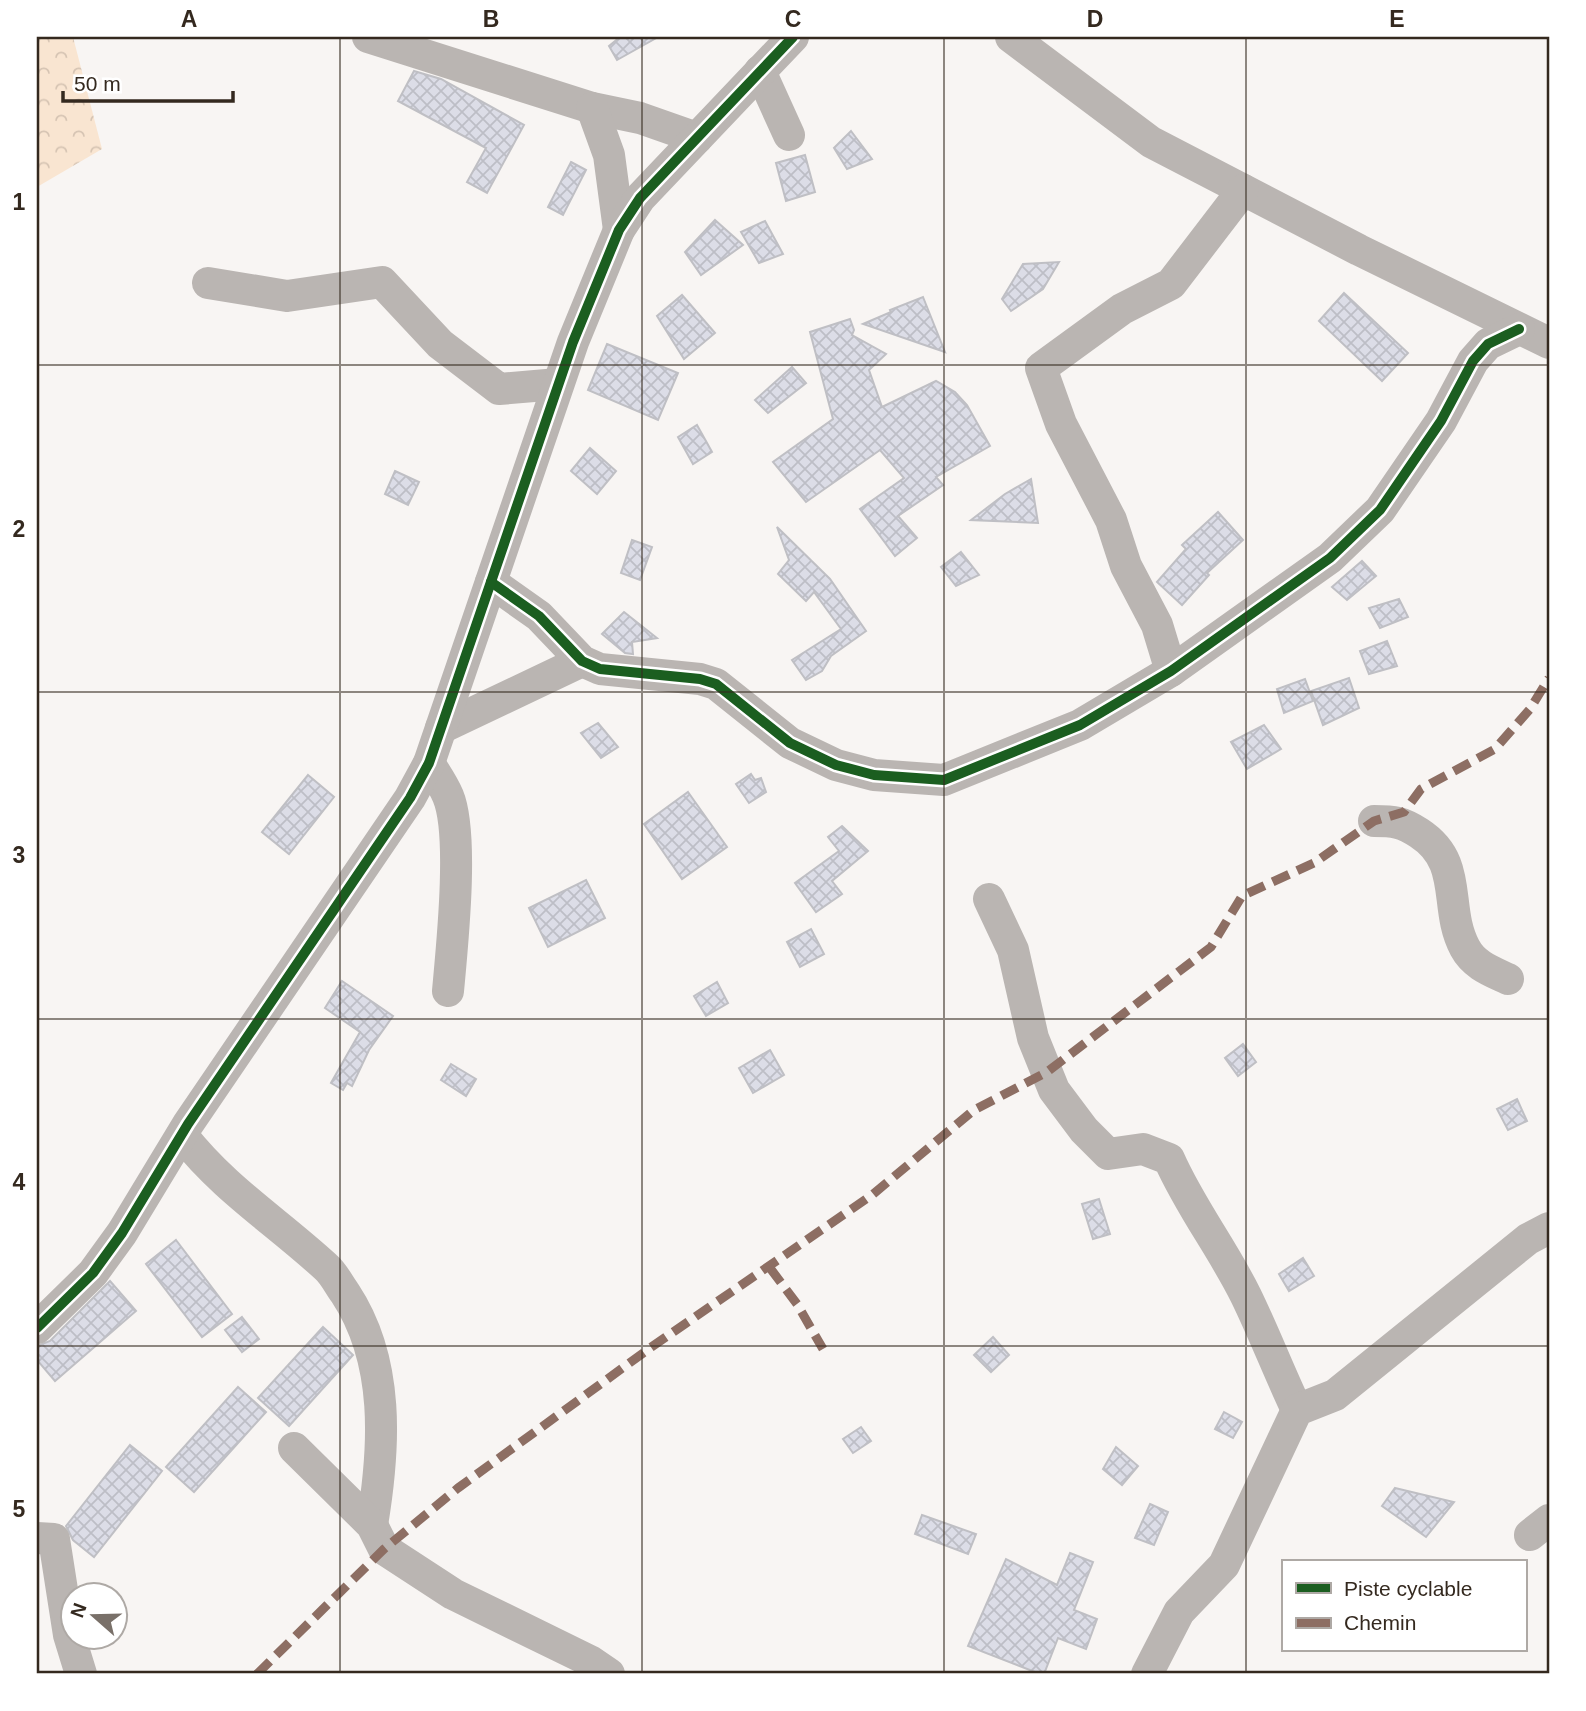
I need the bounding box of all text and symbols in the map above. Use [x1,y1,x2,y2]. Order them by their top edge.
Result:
text: A [181,6,197,32]
text: B [483,6,499,32]
text: C [785,6,801,32]
text: D [1087,6,1103,32]
text: E [1389,6,1405,32]
scale bar [63,60,233,104]
text: 50 m [74,72,121,95]
text: 1 [13,189,26,215]
text: 2 [13,516,25,542]
text: 3 [13,842,25,868]
text: 4 [13,1169,26,1195]
text: 5 [13,1496,26,1522]
legend [1282,1560,1526,1652]
text: Piste cyclable [1344,1577,1472,1600]
north arrow [60,1582,130,1652]
text: N [66,1600,91,1620]
text: Chemin [1344,1611,1416,1634]

